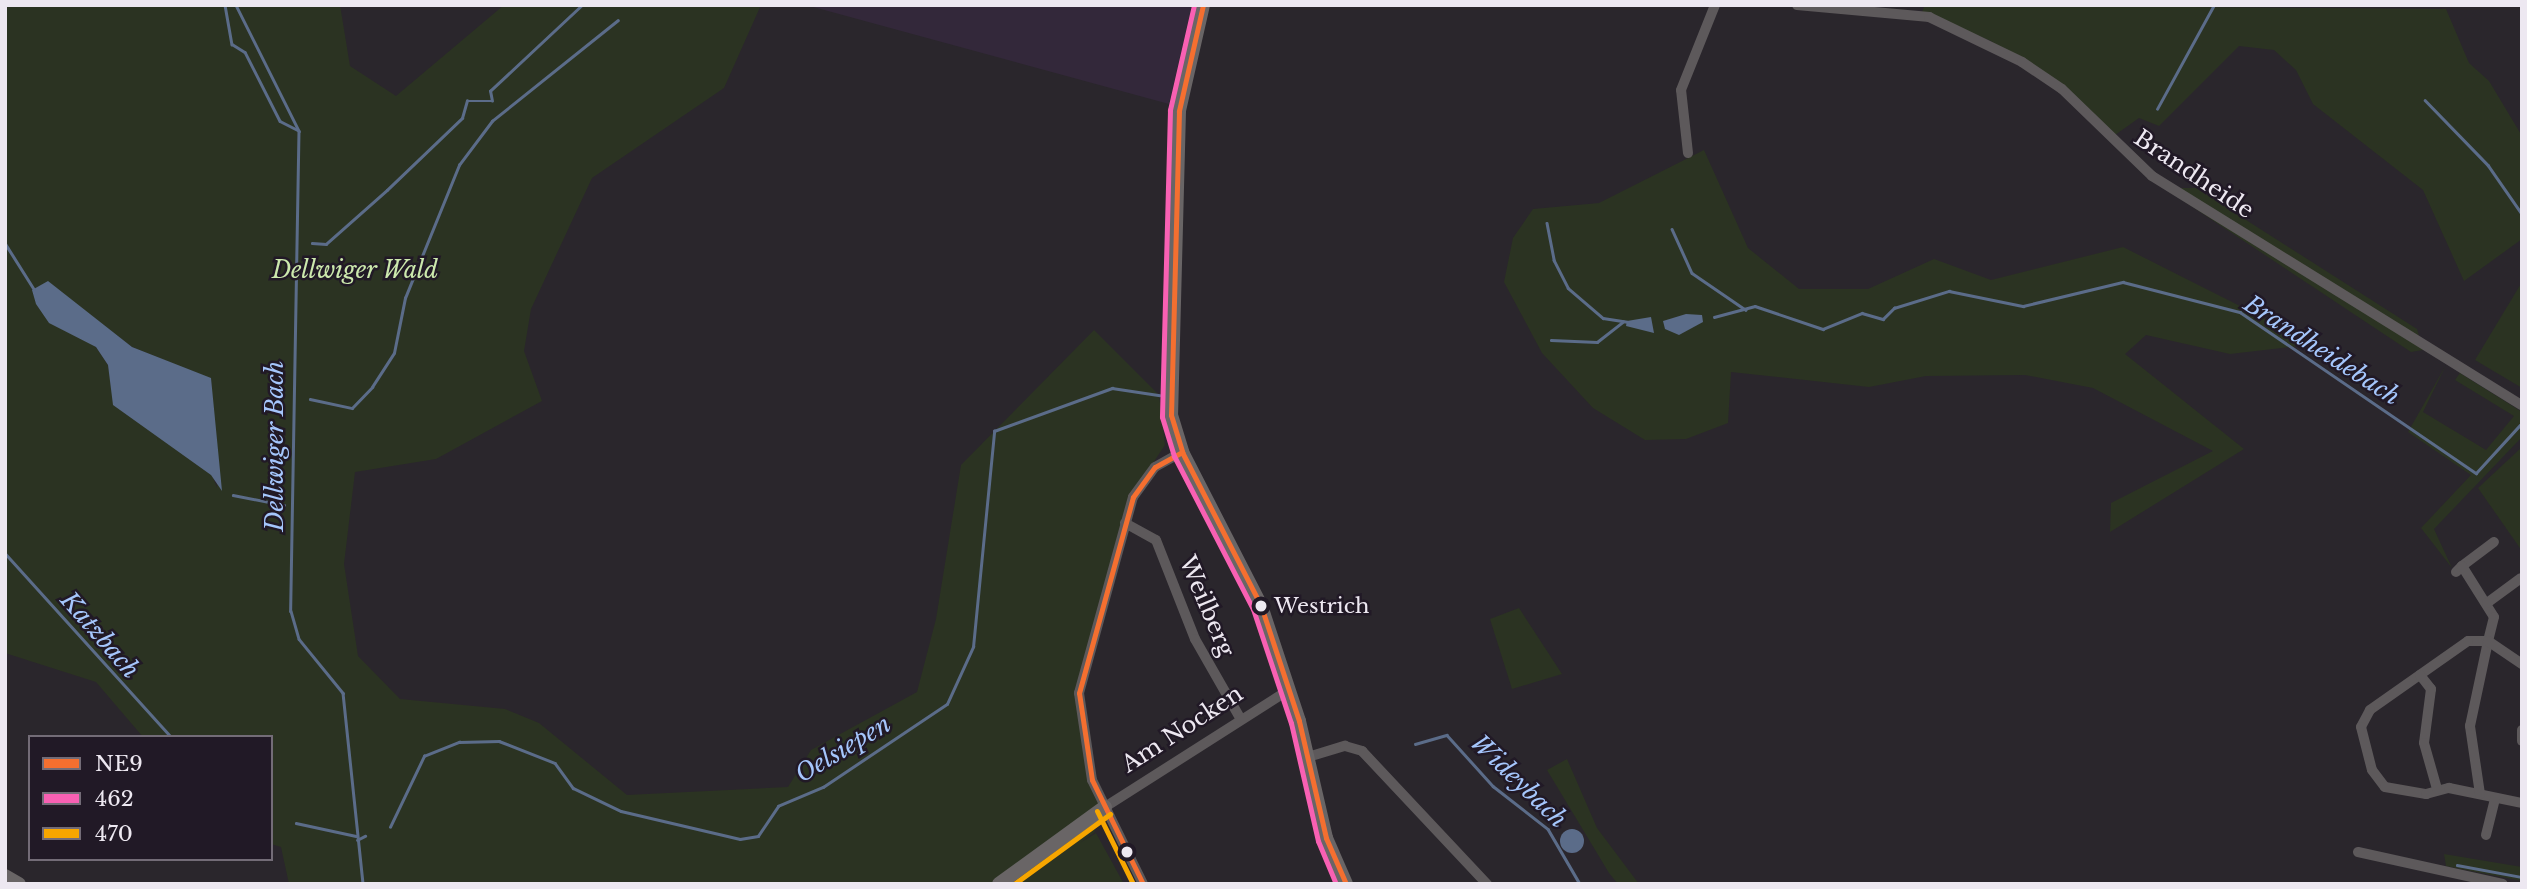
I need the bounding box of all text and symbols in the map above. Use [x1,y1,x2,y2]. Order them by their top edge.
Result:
street label: Brandheide [2129,124,2259,224]
park label: Dellwiger Wald [272,256,438,284]
water label: Brandheidebach [2239,289,2405,411]
water label: Dellwiger Bach [261,360,289,532]
street label: Weilberg [1173,551,1241,661]
water label: Katzbach [55,586,145,684]
place label: Westrich [1274,593,1369,619]
marker: Westrich [1254,599,1268,613]
street label: Am Nocken [1116,680,1248,778]
water label: Oelsiepen [790,709,896,789]
water label: Wideybach [1465,728,1573,834]
legend [28,735,273,861]
text: NE9 [95,751,143,777]
text: 462 [95,786,134,812]
text: 470 [95,821,133,847]
unlabelled marker [1120,845,1134,859]

